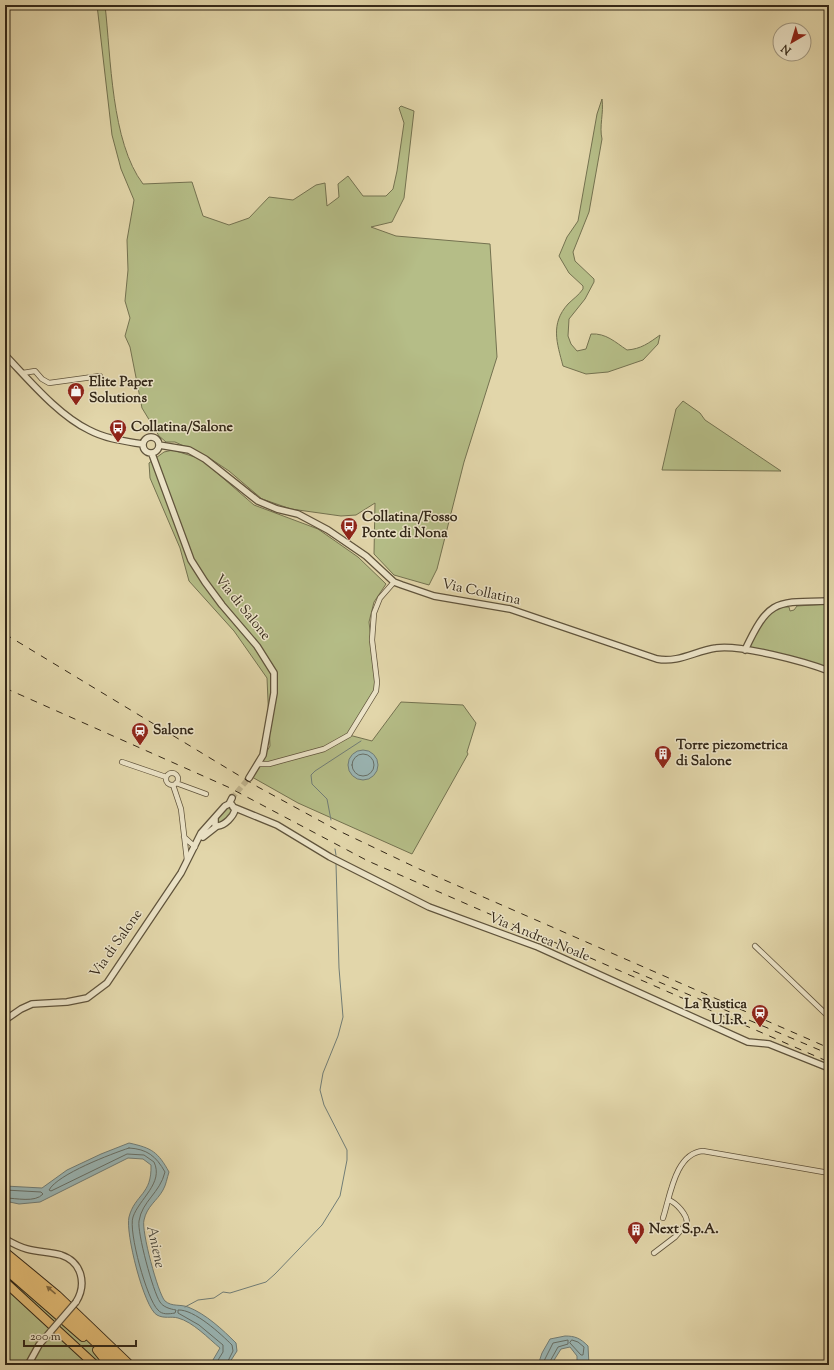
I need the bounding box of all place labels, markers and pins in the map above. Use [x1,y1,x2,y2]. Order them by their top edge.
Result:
place label: Elite Paper Solutions [89,373,154,409]
shop icon: Elite Paper Solutions [66,381,86,406]
bus stop icon: Collatina/Salone [108,418,128,443]
place label: Collatina/Salone [131,418,234,438]
place label: Collatina/Fosso Ponte di Nona [362,508,458,544]
bus stop icon: Collatina/Fosso Ponte di Nona [339,516,359,541]
station icon: Salone [130,721,150,746]
place label: Salone [153,721,194,741]
place label: Torre piezometrica di Salone [676,736,789,772]
building icon: Torre piezometrica di Salone [653,744,673,769]
place label: La Rustica U.I.R. [684,995,748,1031]
station icon: La Rustica U.I.R. [750,1003,770,1028]
building icon: Next S.p.A. [626,1220,646,1245]
place label: Next S.p.A. [649,1220,719,1240]

